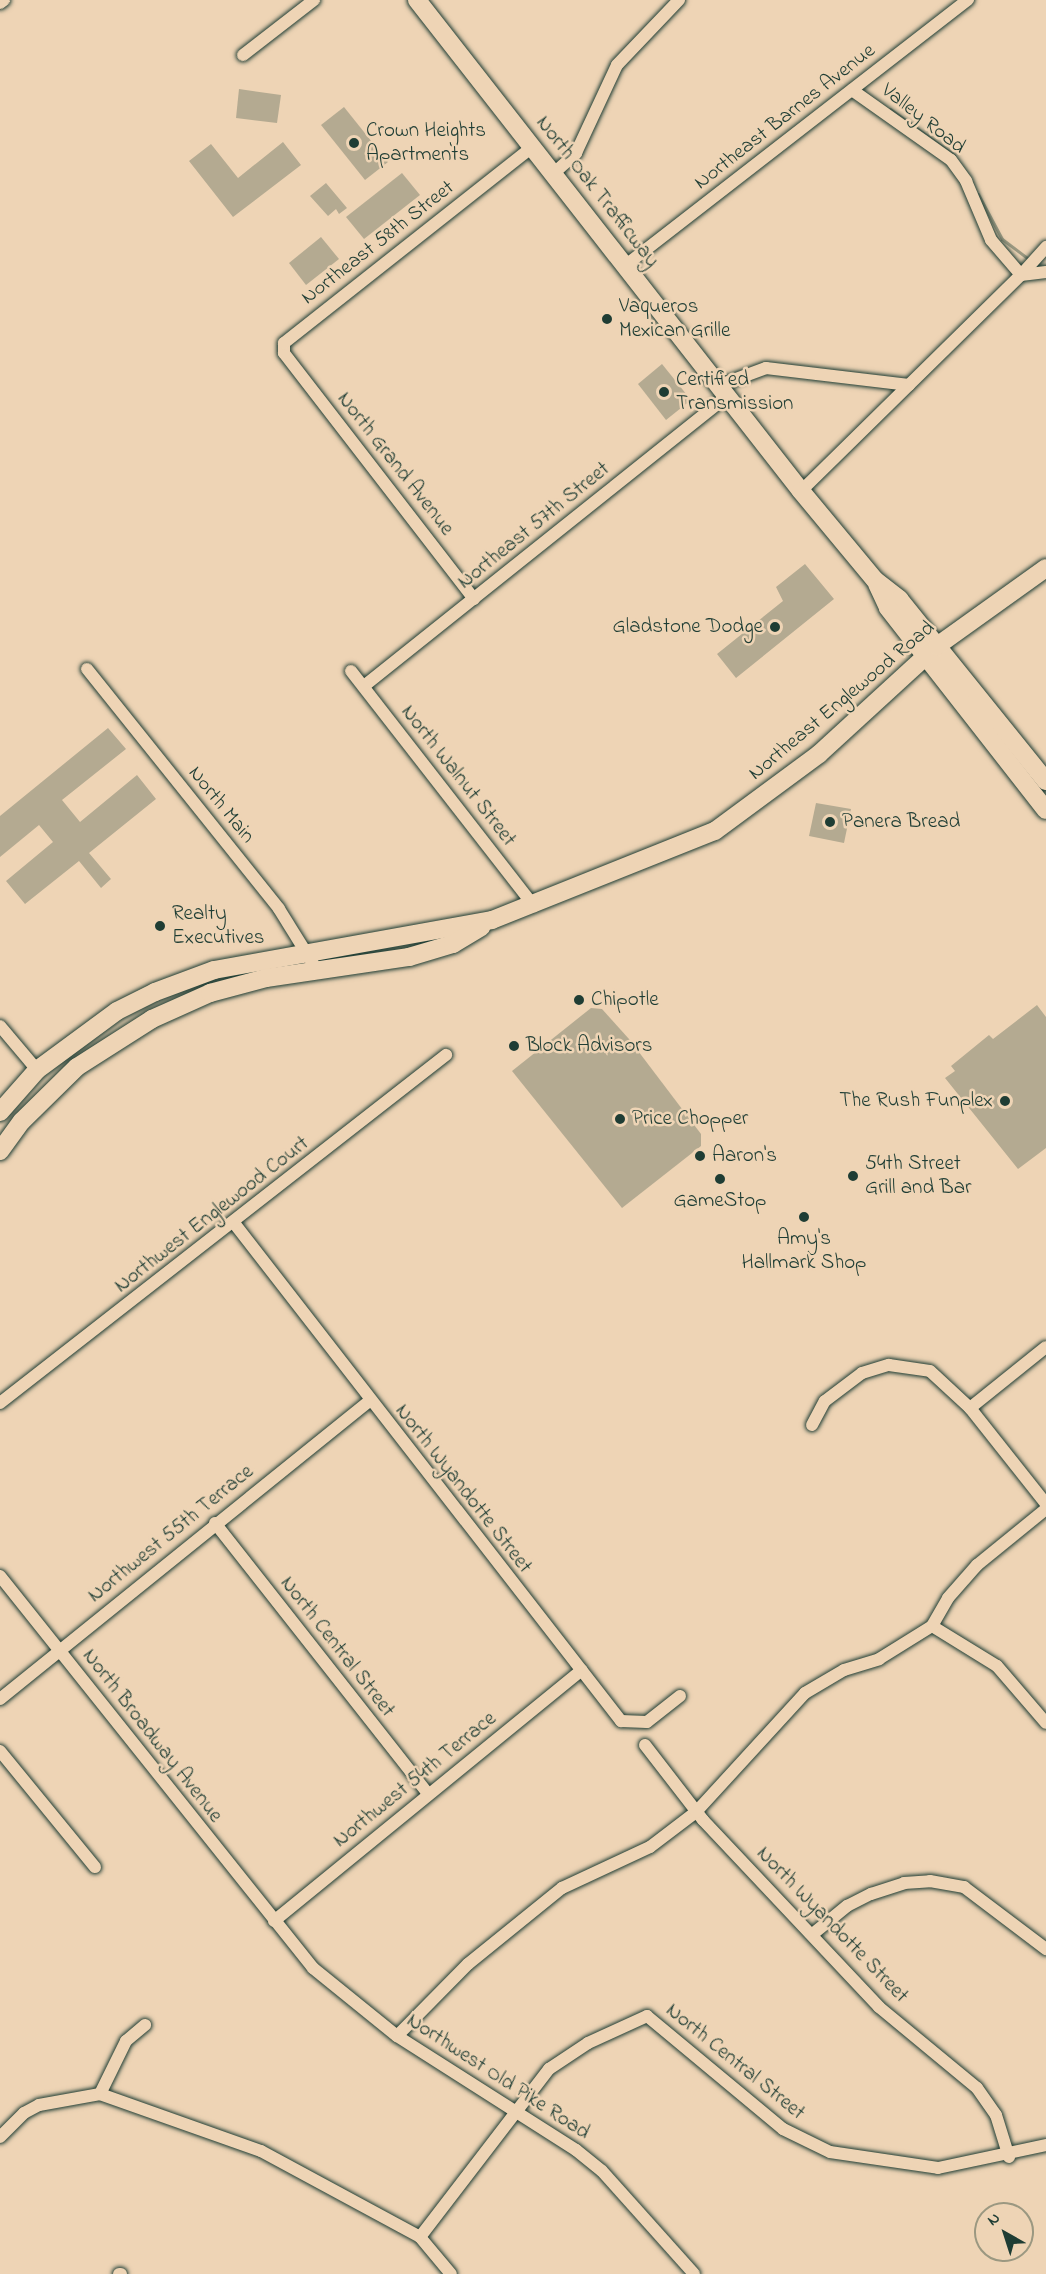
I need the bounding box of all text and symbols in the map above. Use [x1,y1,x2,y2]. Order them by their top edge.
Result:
street label: Northeast Barnes Avenue [689,38,881,196]
street label: Valley Road [876,78,970,160]
street label: North Oak Trafficway [530,111,664,273]
place label: Crown Heights Apartments [366,118,486,168]
marker: Crown Heights Apartments [347,136,361,150]
street label: Northeast 58th Street [296,175,460,311]
place label: Vaqueros Mexican Grille [619,294,731,344]
marker: Vaqueros Mexican Grille [600,312,614,326]
place label: Certified Transmission [676,367,793,417]
marker: Certified Transmission [657,385,671,399]
street label: North Grand Avenue [331,387,459,541]
street label: Northeast 57th Street [453,457,615,595]
place label: Gladstone Dodge [612,614,763,640]
street label: Northeast Englewood Road [744,616,940,786]
marker: Gladstone Dodge [768,620,782,634]
street label: North Walnut Street [395,700,521,852]
street label: North Main [182,761,260,849]
place label: Panera Bread [842,809,960,835]
marker: Panera Bread [823,815,837,829]
place label: Realty Executives [172,901,264,951]
marker: Realty Executives [153,919,167,933]
place label: Chipotle [591,987,659,1013]
marker: Chipotle [572,993,586,1007]
place label: Block Advisors [526,1033,653,1059]
marker: Block Advisors [507,1039,521,1053]
place label: The Rush Funplex [839,1088,993,1114]
marker: The Rush Funplex [998,1094,1012,1108]
place label: Price Chopper [632,1106,748,1132]
marker: Price Chopper [613,1112,627,1126]
street label: Northwest Englewood Court [110,1131,314,1299]
place label: Aaron's [712,1143,777,1169]
marker: Aaron's [693,1149,707,1163]
place label: 54th Street Grill and Bar [865,1151,971,1201]
marker: 54th Street Grill and Bar [846,1169,860,1183]
marker: GameStop [713,1172,727,1186]
place label: GameStop [673,1188,767,1214]
marker: Amy's Hallmark Shop [797,1210,811,1224]
place label: Amy's Hallmark Shop [742,1226,866,1276]
street label: North Wyandotte Street [389,1399,537,1579]
street label: Northwest 55th Terrace [83,1459,259,1609]
street label: North Central Street [274,1572,400,1722]
street label: North Broadway Avenue [76,1644,228,1828]
street label: Northwest 54th Terrace [328,1707,502,1853]
street label: North Wyandotte Street [751,1841,913,2009]
street label: North Central Street [660,1998,810,2126]
street label: Northwest Old Pike Road [402,2008,594,2146]
north arrow [974,2202,1034,2262]
text: N [982,2207,1006,2232]

